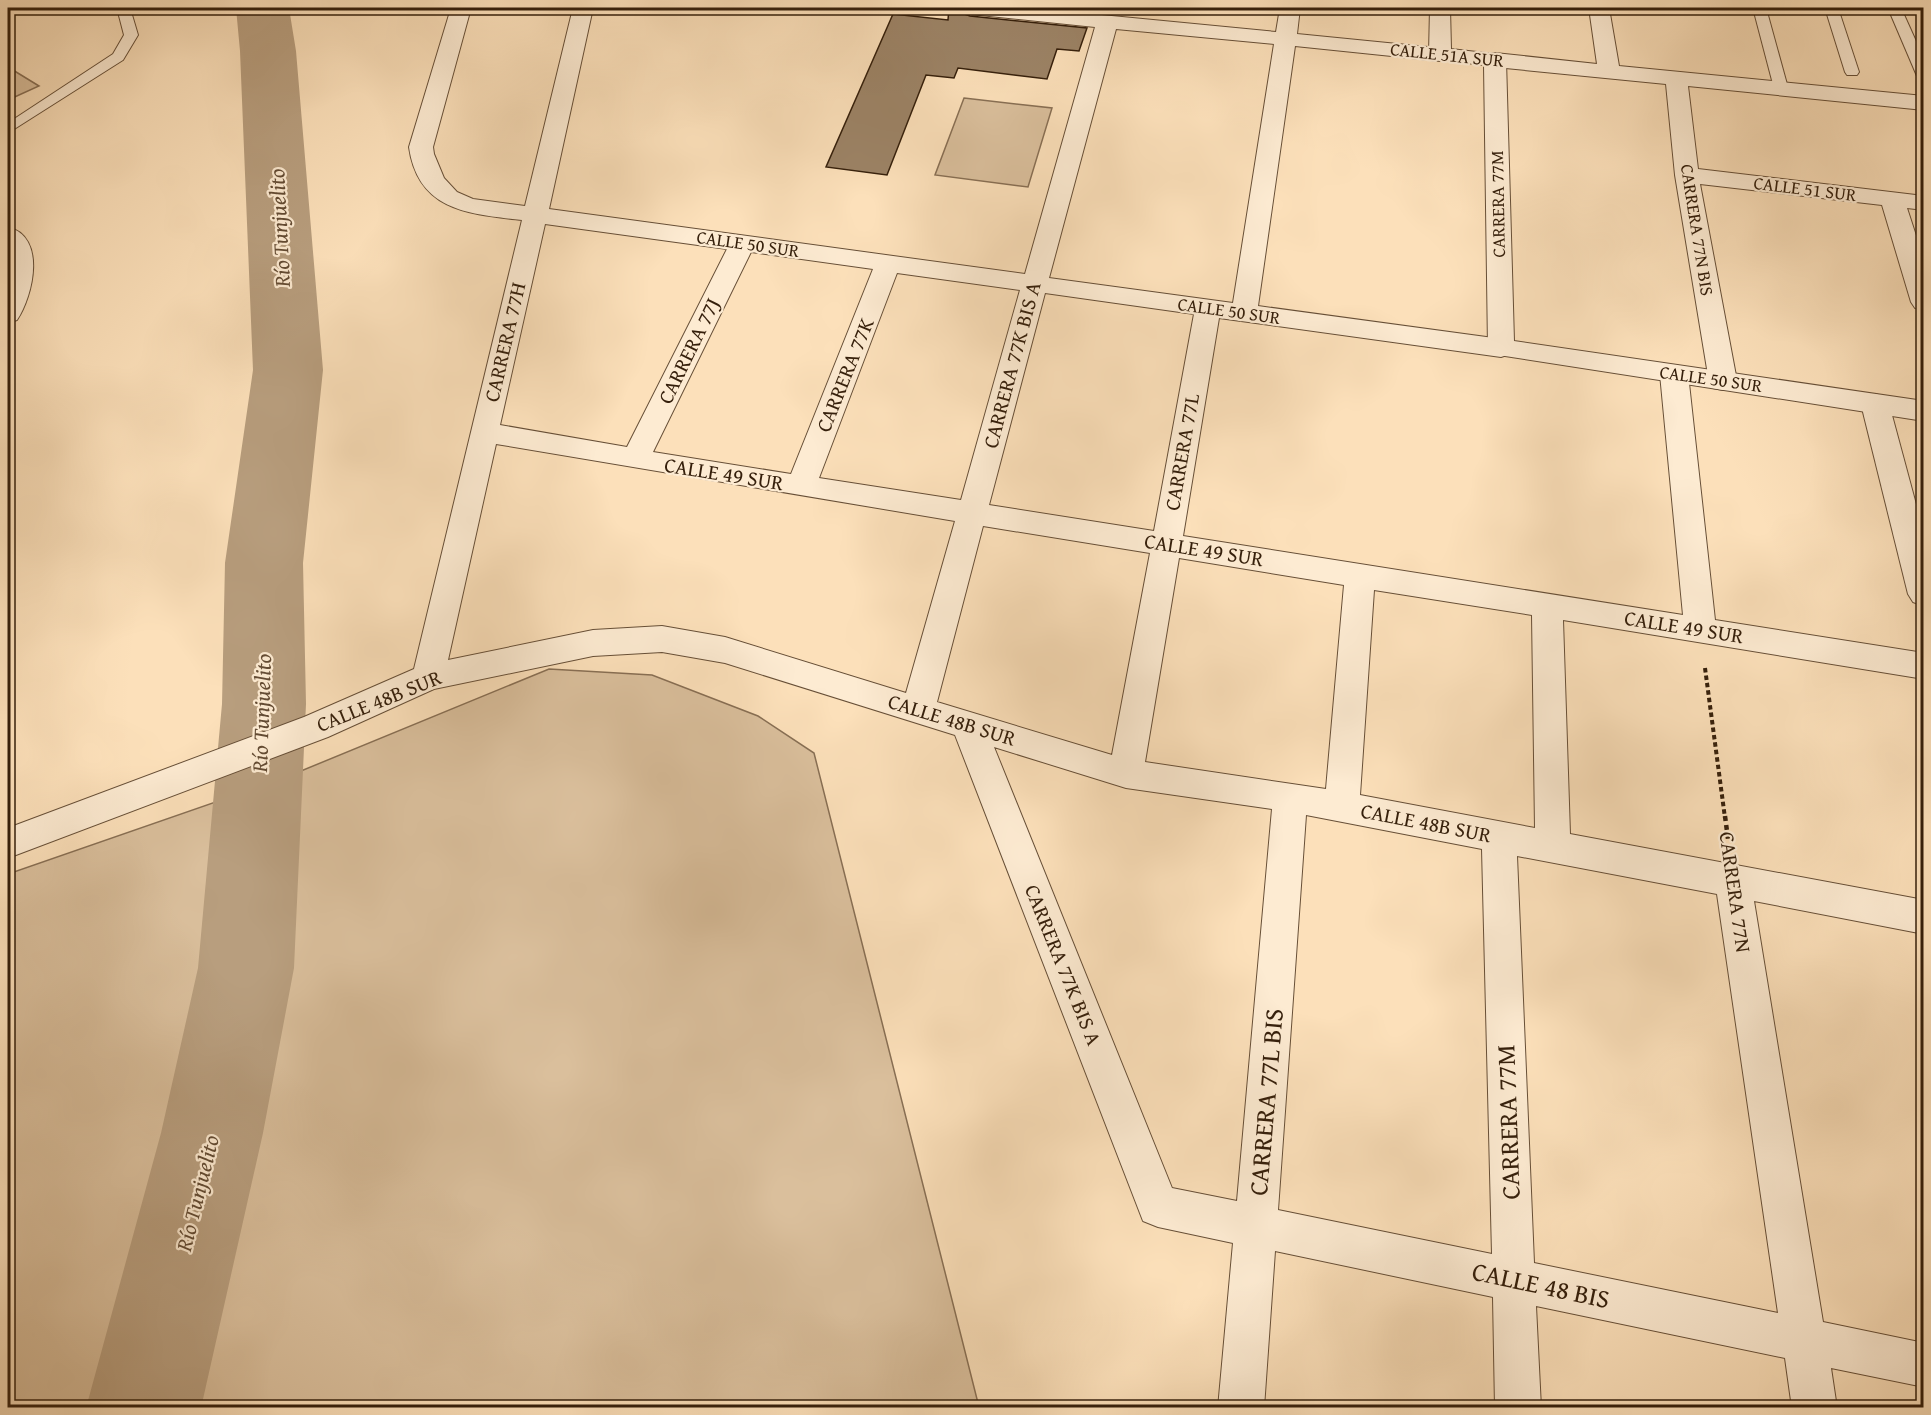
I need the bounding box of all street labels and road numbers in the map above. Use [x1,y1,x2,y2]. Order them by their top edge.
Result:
street label: CALLE 51A SUR [1389,35,1506,74]
street label: CARRERA 77M [1483,150,1512,258]
street label: CARRERA 77N BIS [1674,162,1721,298]
street label: CALLE 51 SUR [1752,169,1858,208]
street label: CALLE 50 SUR [695,223,802,264]
street label: CARRERA 77K BIS A [974,278,1049,451]
street label: CARRERA 77H [476,279,533,405]
street label: CALLE 50 SUR [1176,290,1283,331]
street label: CARRERA 77J [649,292,728,409]
street label: CARRERA 77K [808,313,882,436]
street label: CALLE 50 SUR [1658,358,1765,399]
street label: CARRERA 77L [1156,391,1207,513]
street label: CALLE 49 SUR [662,449,787,498]
street label: CALLE 49 SUR [1142,525,1267,574]
street label: CALLE 49 SUR [1622,602,1747,651]
street label: CALLE 48B SUR [312,661,447,740]
street label: CALLE 48B SUR [884,685,1021,754]
street label: CALLE 48B SUR [1358,795,1495,851]
street label: CARRERA 77N [1712,829,1759,955]
street label: CARRERA 77K BIS A [1017,880,1110,1050]
street label: CARRERA 77L BIS [1238,1007,1293,1197]
street label: CARRERA 77M [1485,1044,1530,1200]
street label: CALLE 48 BIS [1469,1251,1613,1318]

